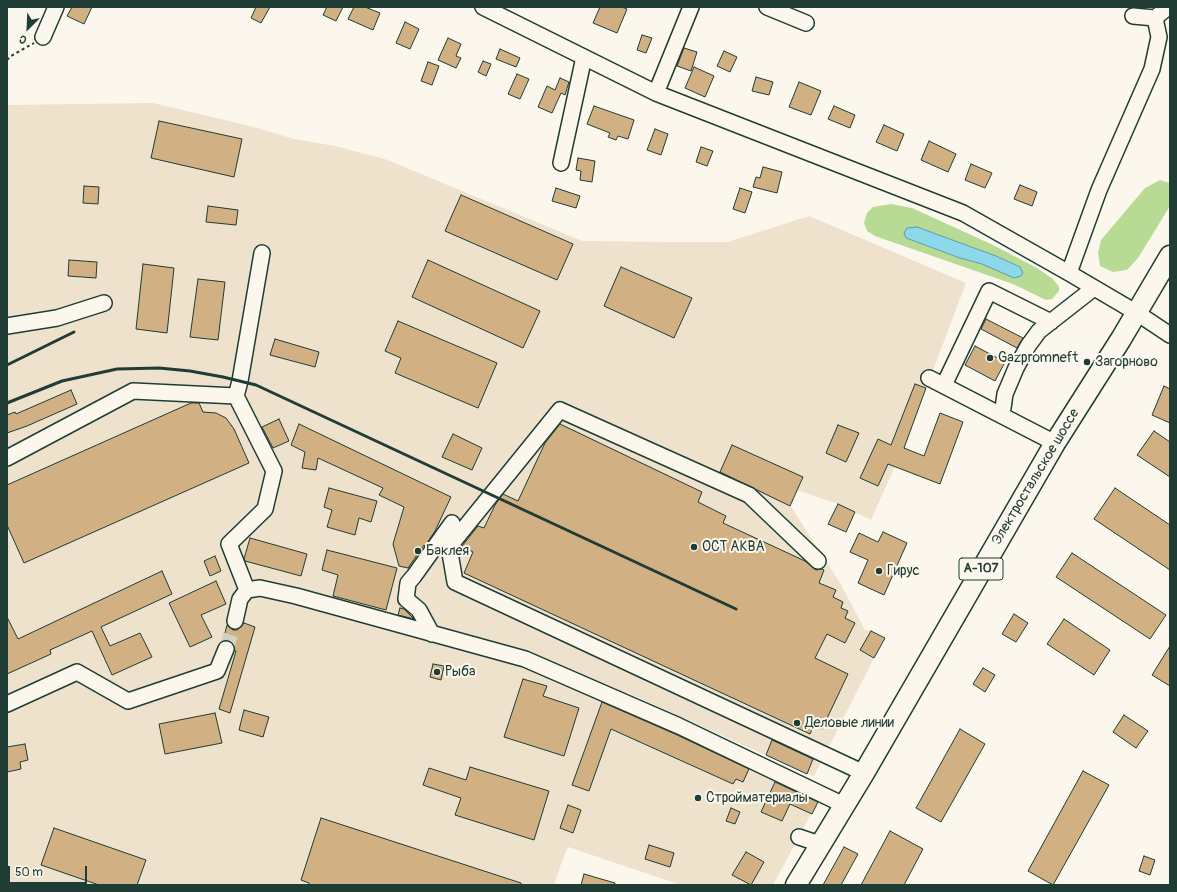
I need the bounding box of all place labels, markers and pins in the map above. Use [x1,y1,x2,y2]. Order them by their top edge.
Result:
place label: Gazpromneft [998,350,1078,366]
marker: Gazpromneft [985,353,995,363]
place label: Загорново [1095,354,1158,370]
marker: Загорново [1082,357,1092,367]
place label: ОСТ АКВА [702,539,764,555]
marker: ОСТ АКВА [689,542,699,552]
place label: Баклея [426,543,469,559]
marker: Баклея [413,546,423,556]
place label: Гирус [887,563,920,579]
marker: Гирус [874,566,884,576]
place label: Рыба [445,664,476,680]
marker: Рыба [432,667,442,677]
place label: Деловые линии [805,715,894,731]
marker: Деловые линии [792,718,802,728]
place label: Стройматериалы [706,790,808,806]
marker: Стройматериалы [693,793,703,803]

